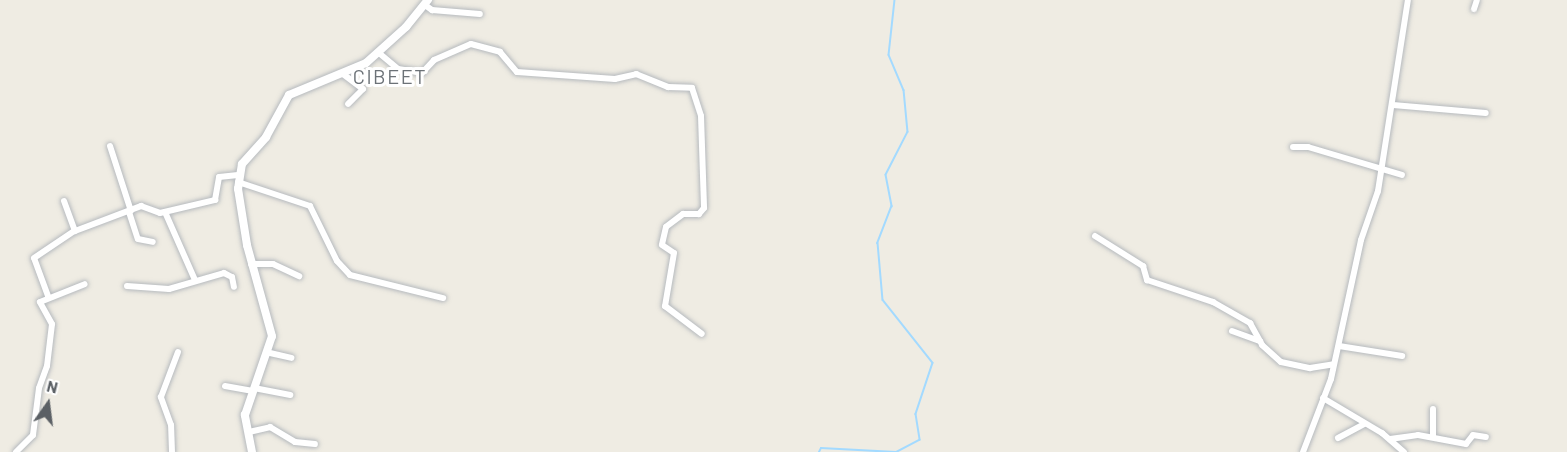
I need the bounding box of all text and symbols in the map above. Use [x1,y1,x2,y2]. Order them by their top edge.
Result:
district label: CIBEET [353,64,427,88]
north arrow [18,374,78,434]
text: N [45,376,60,397]

